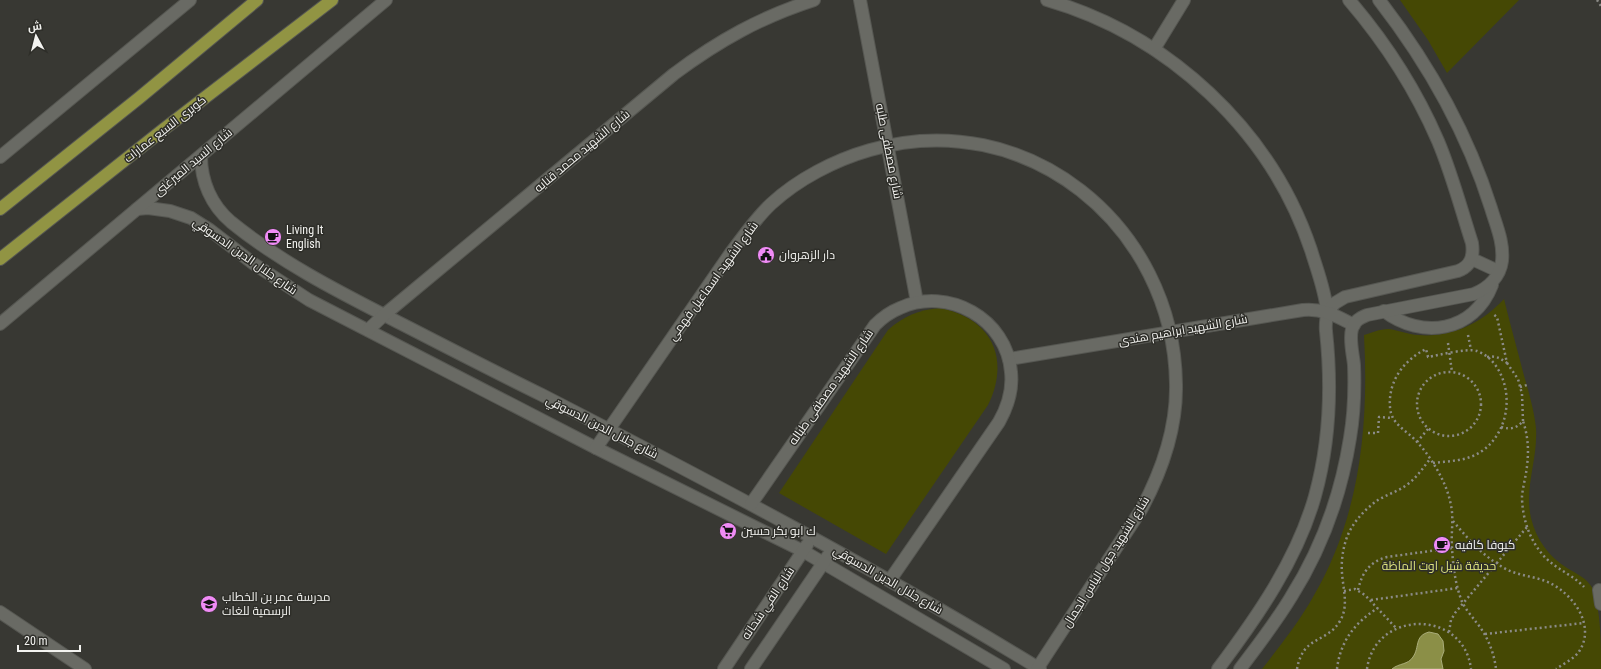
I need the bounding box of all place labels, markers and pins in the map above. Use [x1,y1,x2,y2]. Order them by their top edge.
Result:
place label: Living It English [286,223,324,251]
cafe icon: Living It English [263,227,283,247]
public building icon: دار الزهروان [756,245,776,265]
place label: دار الزهروان [779,248,835,262]
supermarket icon: ك ابو بكر حسين [718,521,738,541]
place label: ك ابو بكر حسين [741,524,816,538]
cafe icon: كيوفا كافيه [1432,535,1452,555]
place label: كيوفا كافيه [1455,538,1515,552]
place label: مدرسة عمر بن الخطاب الرسمية للغات [222,590,331,618]
school or university icon: مدرسة عمر بن الخطاب الرسمية للغات [199,594,219,614]

